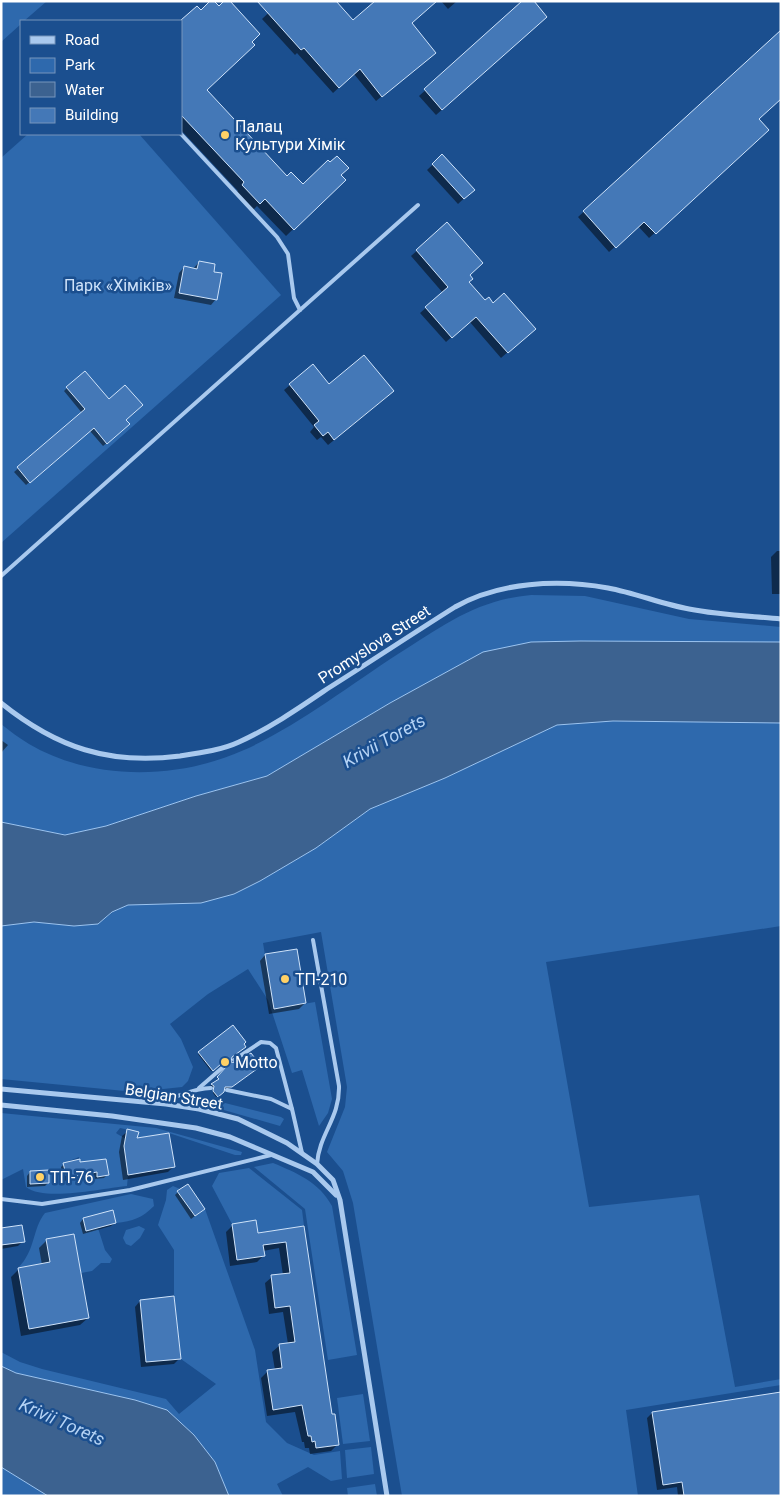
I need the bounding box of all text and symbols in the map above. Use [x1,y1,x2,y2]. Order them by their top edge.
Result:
legend [20,20,182,135]
text: Road [65,31,99,49]
text: Park [65,56,96,74]
text: Water [65,81,104,99]
text: Building [65,106,119,124]
place label: Палац Культури Хімік [235,117,346,154]
marker: Палац Культури Хімік [219,129,231,141]
park label: Парк «Хіміків» [64,276,172,295]
street label: Promyslova Street [315,601,434,688]
water label: Krivii Torets [339,709,429,772]
place label: ТП-210 [295,970,347,989]
marker: ТП-210 [279,973,291,985]
place label: Motto [235,1053,278,1072]
marker: Motto [219,1056,231,1068]
street label: Belgian Street [124,1079,224,1114]
place label: ТП-76 [50,1168,93,1187]
marker: ТП-76 [34,1171,46,1183]
water label: Krivii Torets [16,1393,108,1450]

